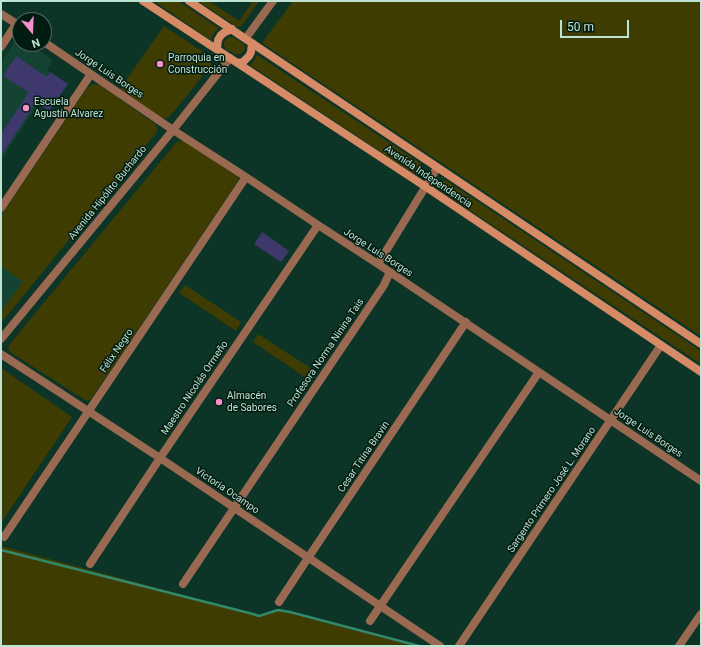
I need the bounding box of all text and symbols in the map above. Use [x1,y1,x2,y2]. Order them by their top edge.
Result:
north arrow [12,12,52,52]
scale bar [562,12,631,38]
text: 50 m [567,20,594,34]
text: N [30,35,42,50]
street label: Jorge Luis Borges [72,47,146,101]
place label: Parroquia en Construcción [168,52,227,76]
marker: Parroquia en Construcción [155,59,165,69]
place label: Escuela Agustín Alvarez [34,96,103,120]
marker: Escuela Agustín Alvarez [21,103,31,113]
street label: Avenida Independencia [382,143,474,211]
street label: Avenida Hipólito Buchardo [66,144,150,242]
street label: Jorge Luis Borges [341,226,415,280]
street label: Profesora Norma Ninina Tais [285,296,367,410]
street label: Félix Negro [98,327,136,375]
street label: Maestro Nicolás Ormeño [159,339,231,437]
place label: Almacén de Sabores [227,390,277,414]
marker: Almacén de Sabores [214,397,224,407]
street label: Jorge Luis Borges [611,406,685,460]
street label: Cesar Titina Bravin [336,419,392,495]
street label: Sargento Primero José L. Morano [505,425,599,555]
street label: Victoria Ocampo [193,465,261,517]

